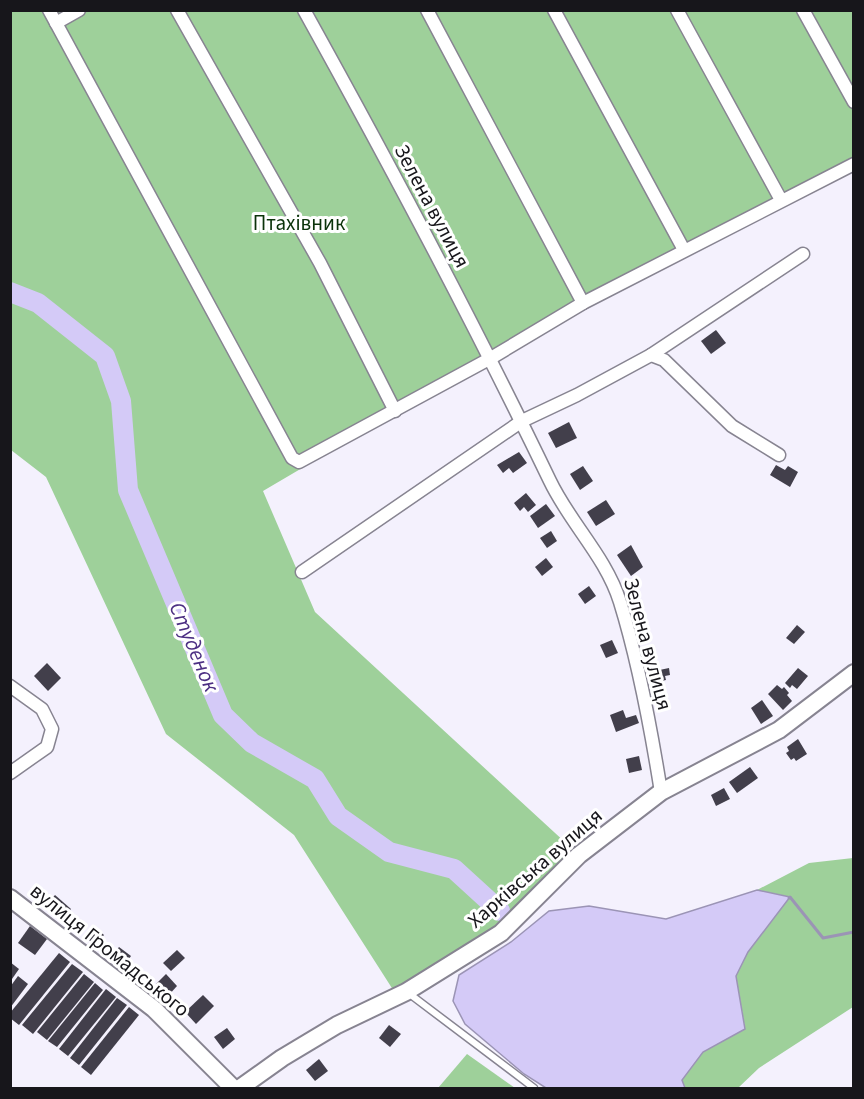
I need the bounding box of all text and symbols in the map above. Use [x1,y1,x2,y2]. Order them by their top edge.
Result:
street label: Зелена вулиця [387,139,477,273]
park label: Птахівник [253,208,346,238]
street label: Зелена вулиця [616,574,680,714]
water label: Студенок [161,597,227,697]
street label: Харківська вулиця [461,801,609,935]
street label: вулиця Громадського [24,876,196,1024]

